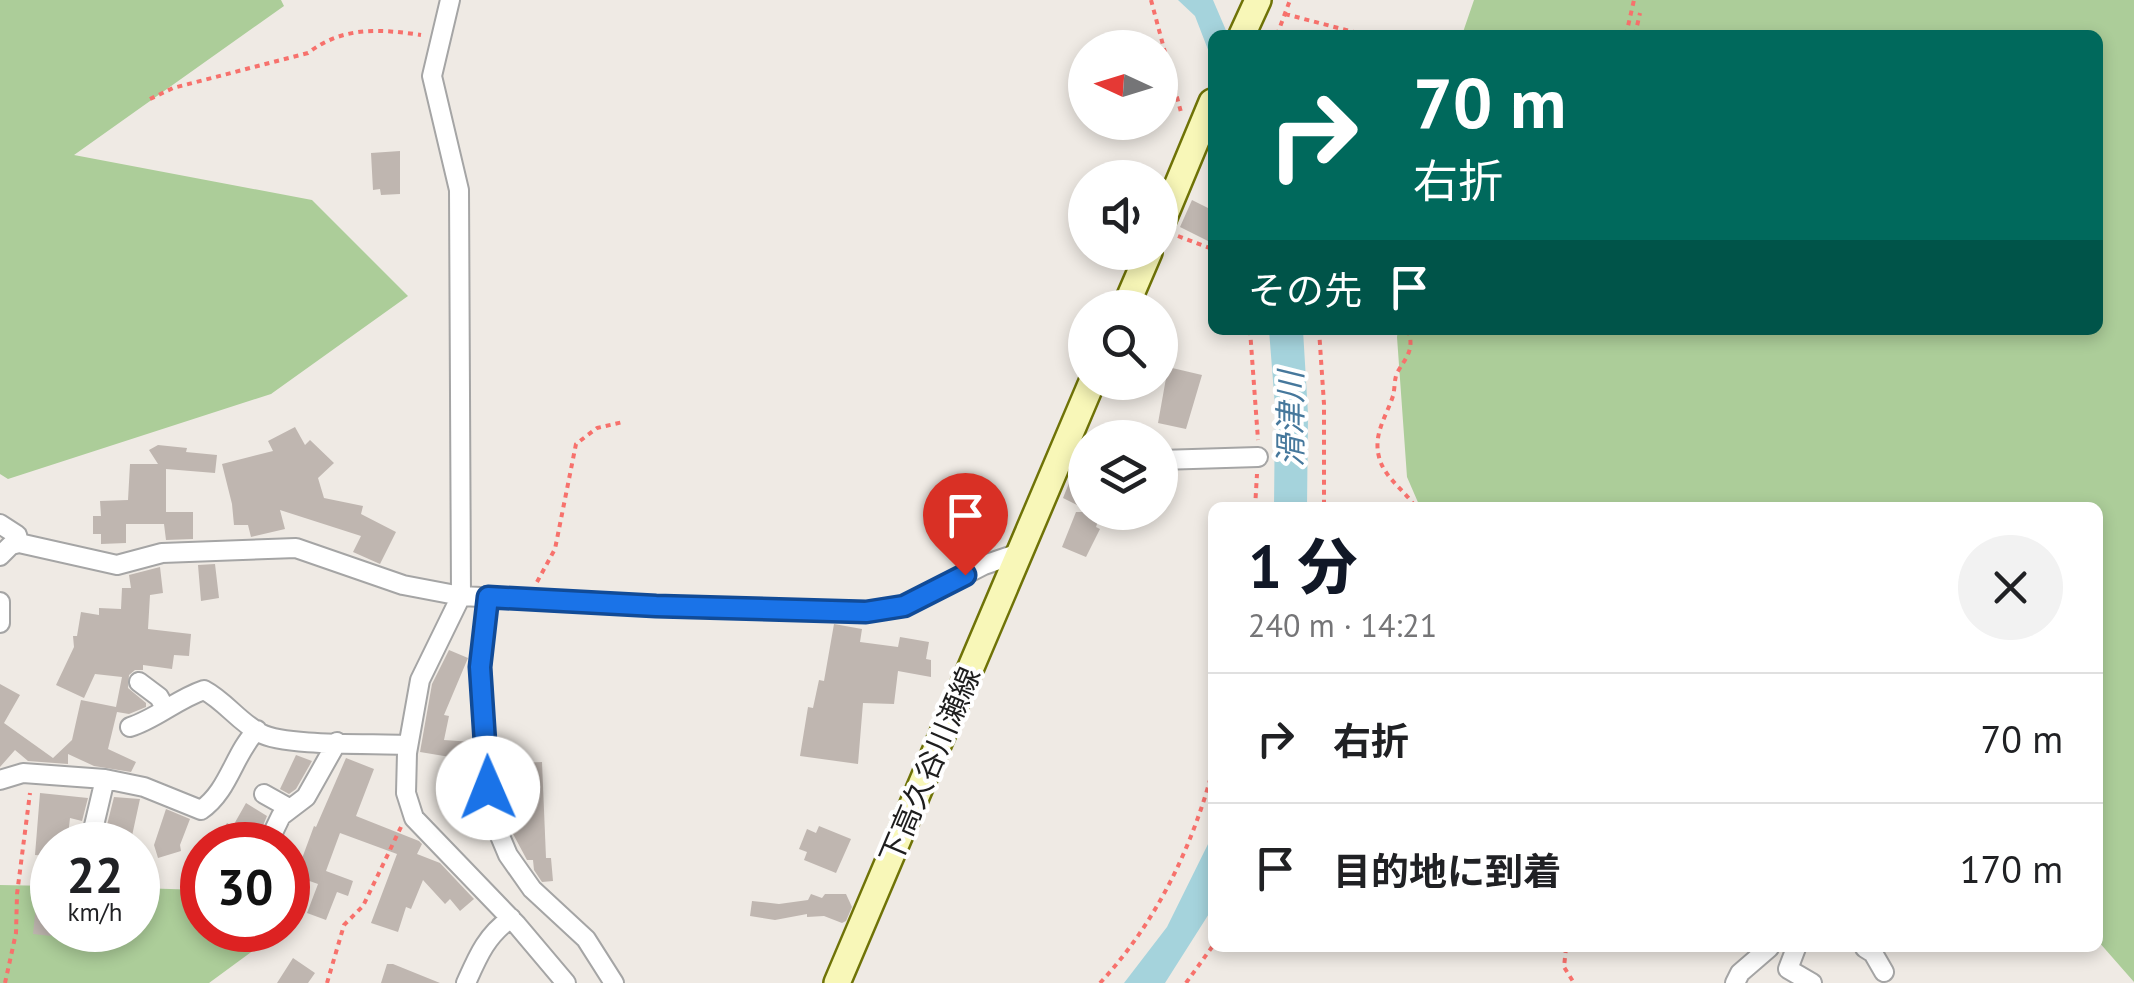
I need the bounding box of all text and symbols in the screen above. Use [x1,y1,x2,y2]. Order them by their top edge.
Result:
north arrow [1068,30,1178,140]
map controls [1068,30,1178,530]
text: 70 m [1413,57,1566,147]
icon: right [1248,70,1378,200]
text: 右折 [1413,151,1503,209]
button: sound [1068,160,1178,270]
icon: arrive [1382,260,1437,315]
text: その先 [1248,265,1362,314]
button: search [1068,290,1178,400]
water label: 滑津川 [1269,368,1311,467]
button: layers [1068,420,1178,530]
pin [923,473,1008,576]
icon: arrive [938,488,993,543]
text: 1 分 [1248,527,1357,605]
button: close [1958,535,2063,640]
text: 240 m · 14:21 [1248,604,1437,646]
street label: 下高久谷川瀬線 [870,661,988,869]
icon: right [1248,711,1303,766]
text: 70 m [1981,714,2063,763]
text: 右折 [1333,716,1409,765]
position arrow [436,736,540,840]
speed limit sign: 30 [180,822,310,952]
icon: arrive [1248,841,1303,896]
text: 22 [67,842,123,907]
text: 170 m [1960,844,2063,893]
text: 目的地に到着 [1333,846,1561,895]
text: km/h [68,896,122,928]

